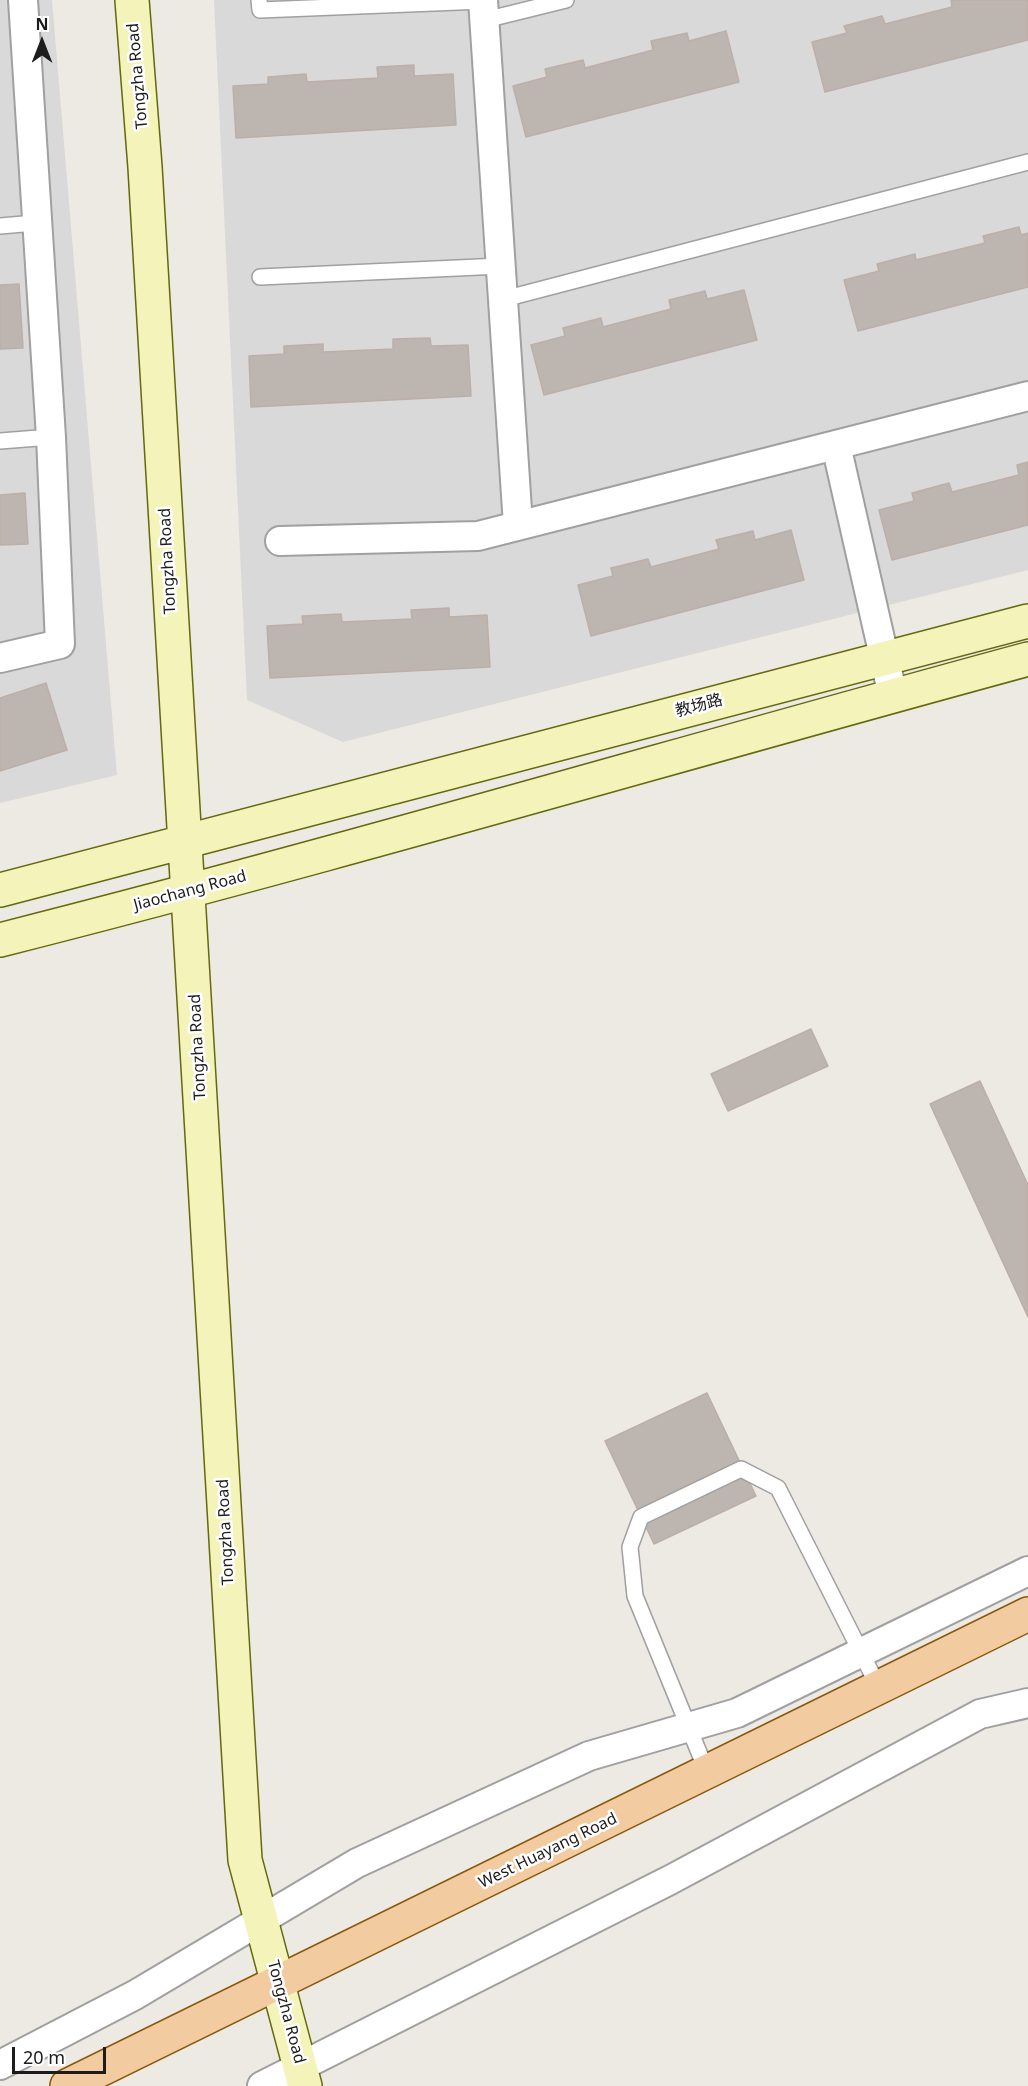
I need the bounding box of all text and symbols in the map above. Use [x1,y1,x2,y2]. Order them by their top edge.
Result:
north arrow [12,12,72,72]
text: N [35,13,49,35]
street label: Tongzha Road [124,22,152,130]
street label: Tongzha Road [156,507,180,615]
street label: 教场路 [673,691,725,721]
street label: Jiaochang Road [131,867,249,915]
street label: Tongzha Road [186,993,210,1101]
street label: Tongzha Road [214,1478,238,1586]
street label: West Huayang Road [476,1809,620,1893]
street label: Tongzha Road [263,1958,309,2066]
scale bar [15,2035,110,2073]
text: 20 m [23,2045,65,2069]

